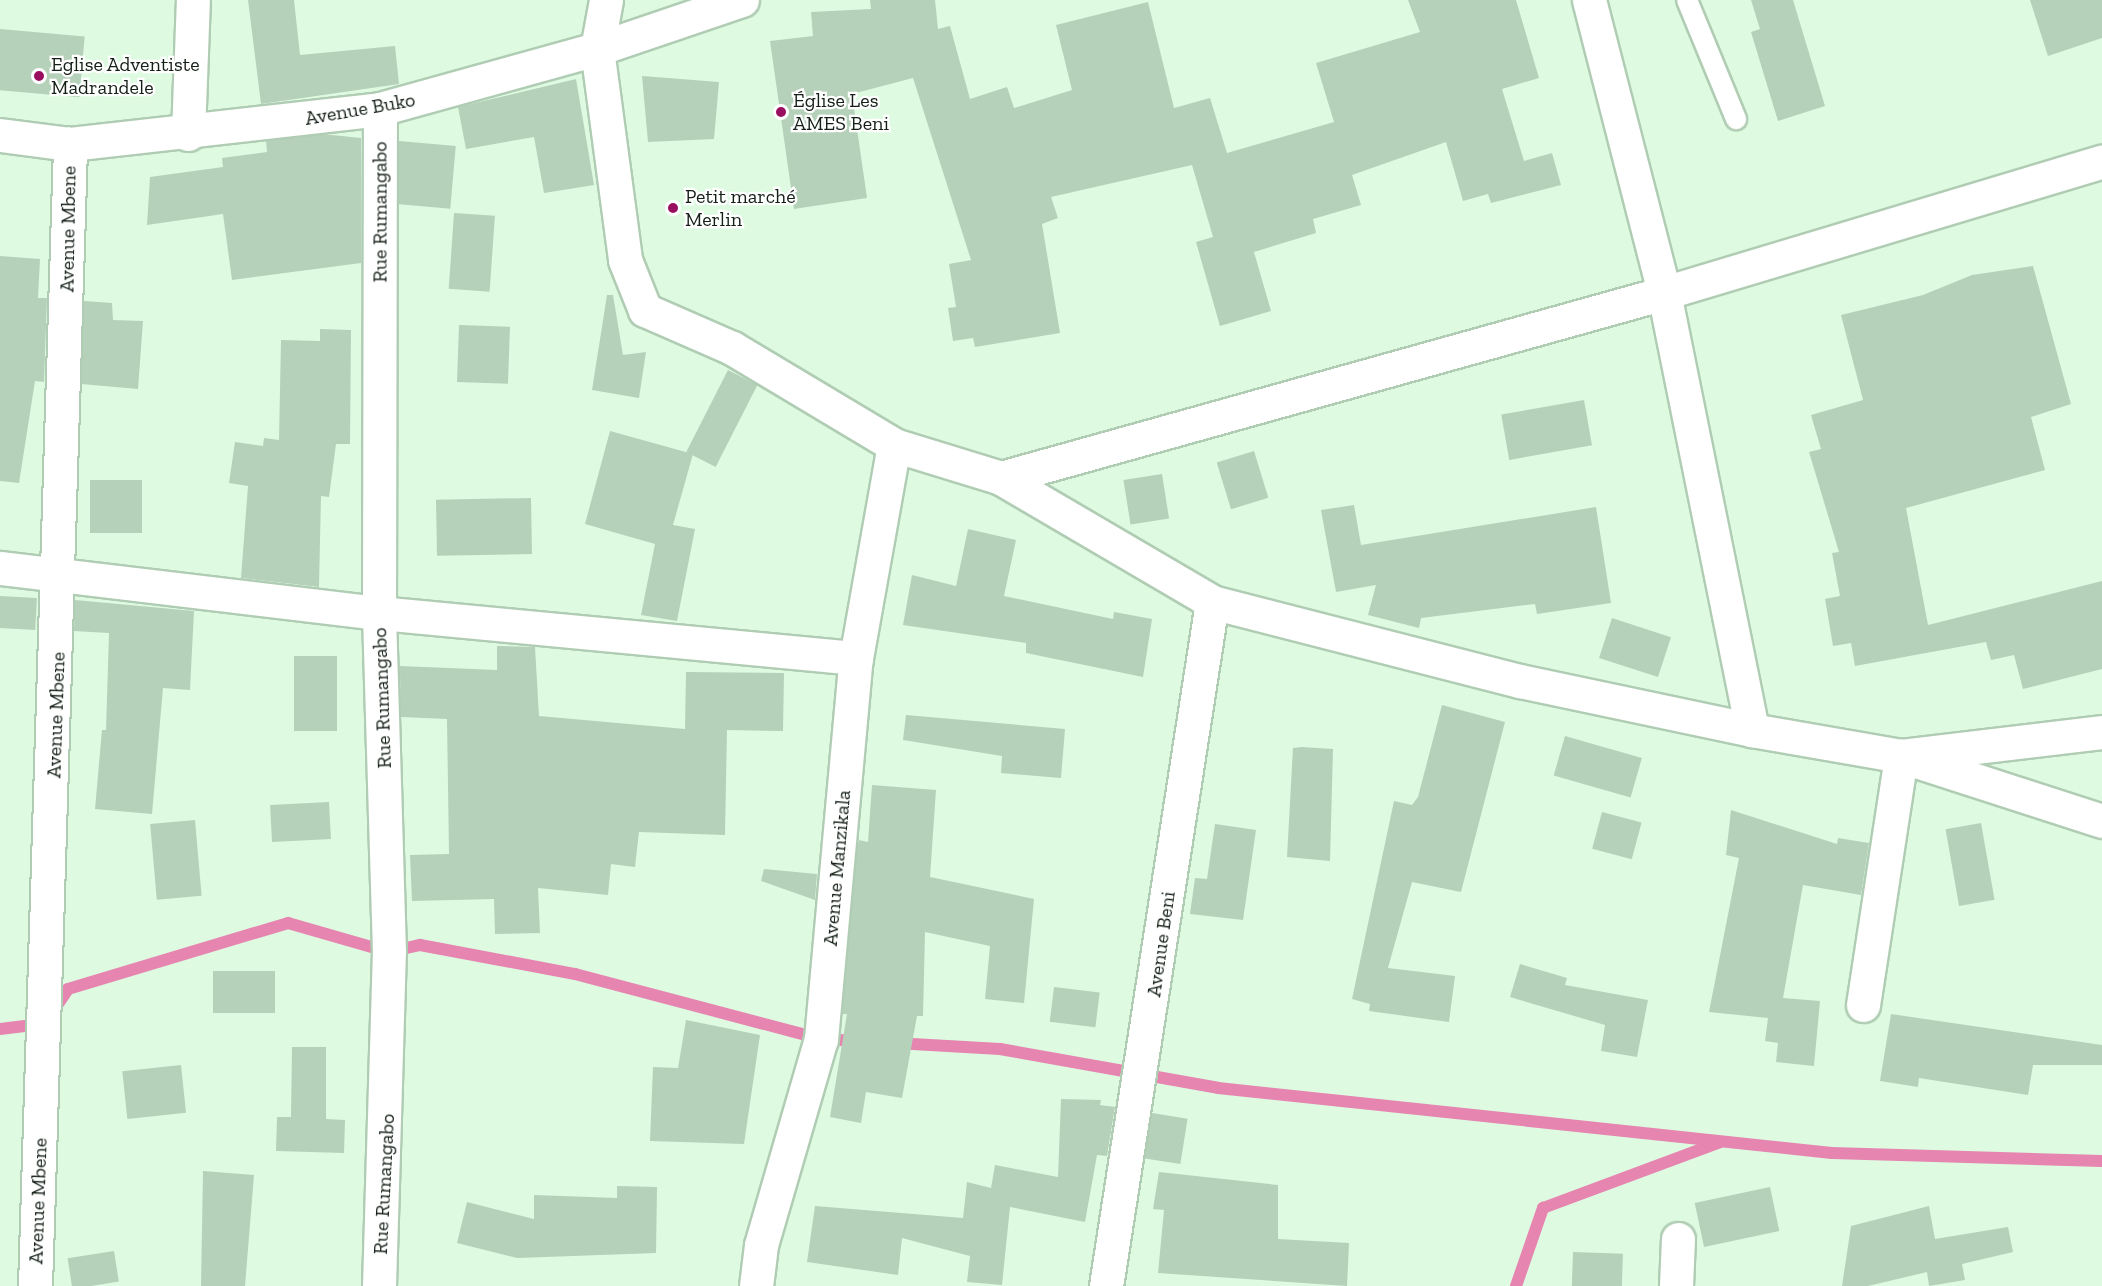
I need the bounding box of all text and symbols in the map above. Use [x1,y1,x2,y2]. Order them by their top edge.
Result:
place label: Eglise Adventiste Madrandele [51,52,200,99]
marker: Eglise Adventiste Madrandele [32,69,46,83]
street label: Avenue Buko [303,87,417,131]
place label: Église Les AMES Beni [793,88,889,135]
marker: Église Les AMES Beni [774,105,788,119]
street label: Rue Rumangabo [368,142,392,282]
street label: Avenue Mbene [55,166,81,292]
place label: Petit marché Merlin [685,184,796,231]
marker: Petit marché Merlin [666,201,680,215]
street label: Rue Rumangabo [368,627,396,769]
street label: Avenue Mbene [42,651,70,779]
street label: Avenue Manzikala [818,789,856,947]
street label: Avenue Beni [1142,890,1180,998]
street label: Rue Rumangabo [368,1113,400,1255]
street label: Avenue Mbene [24,1137,52,1265]

